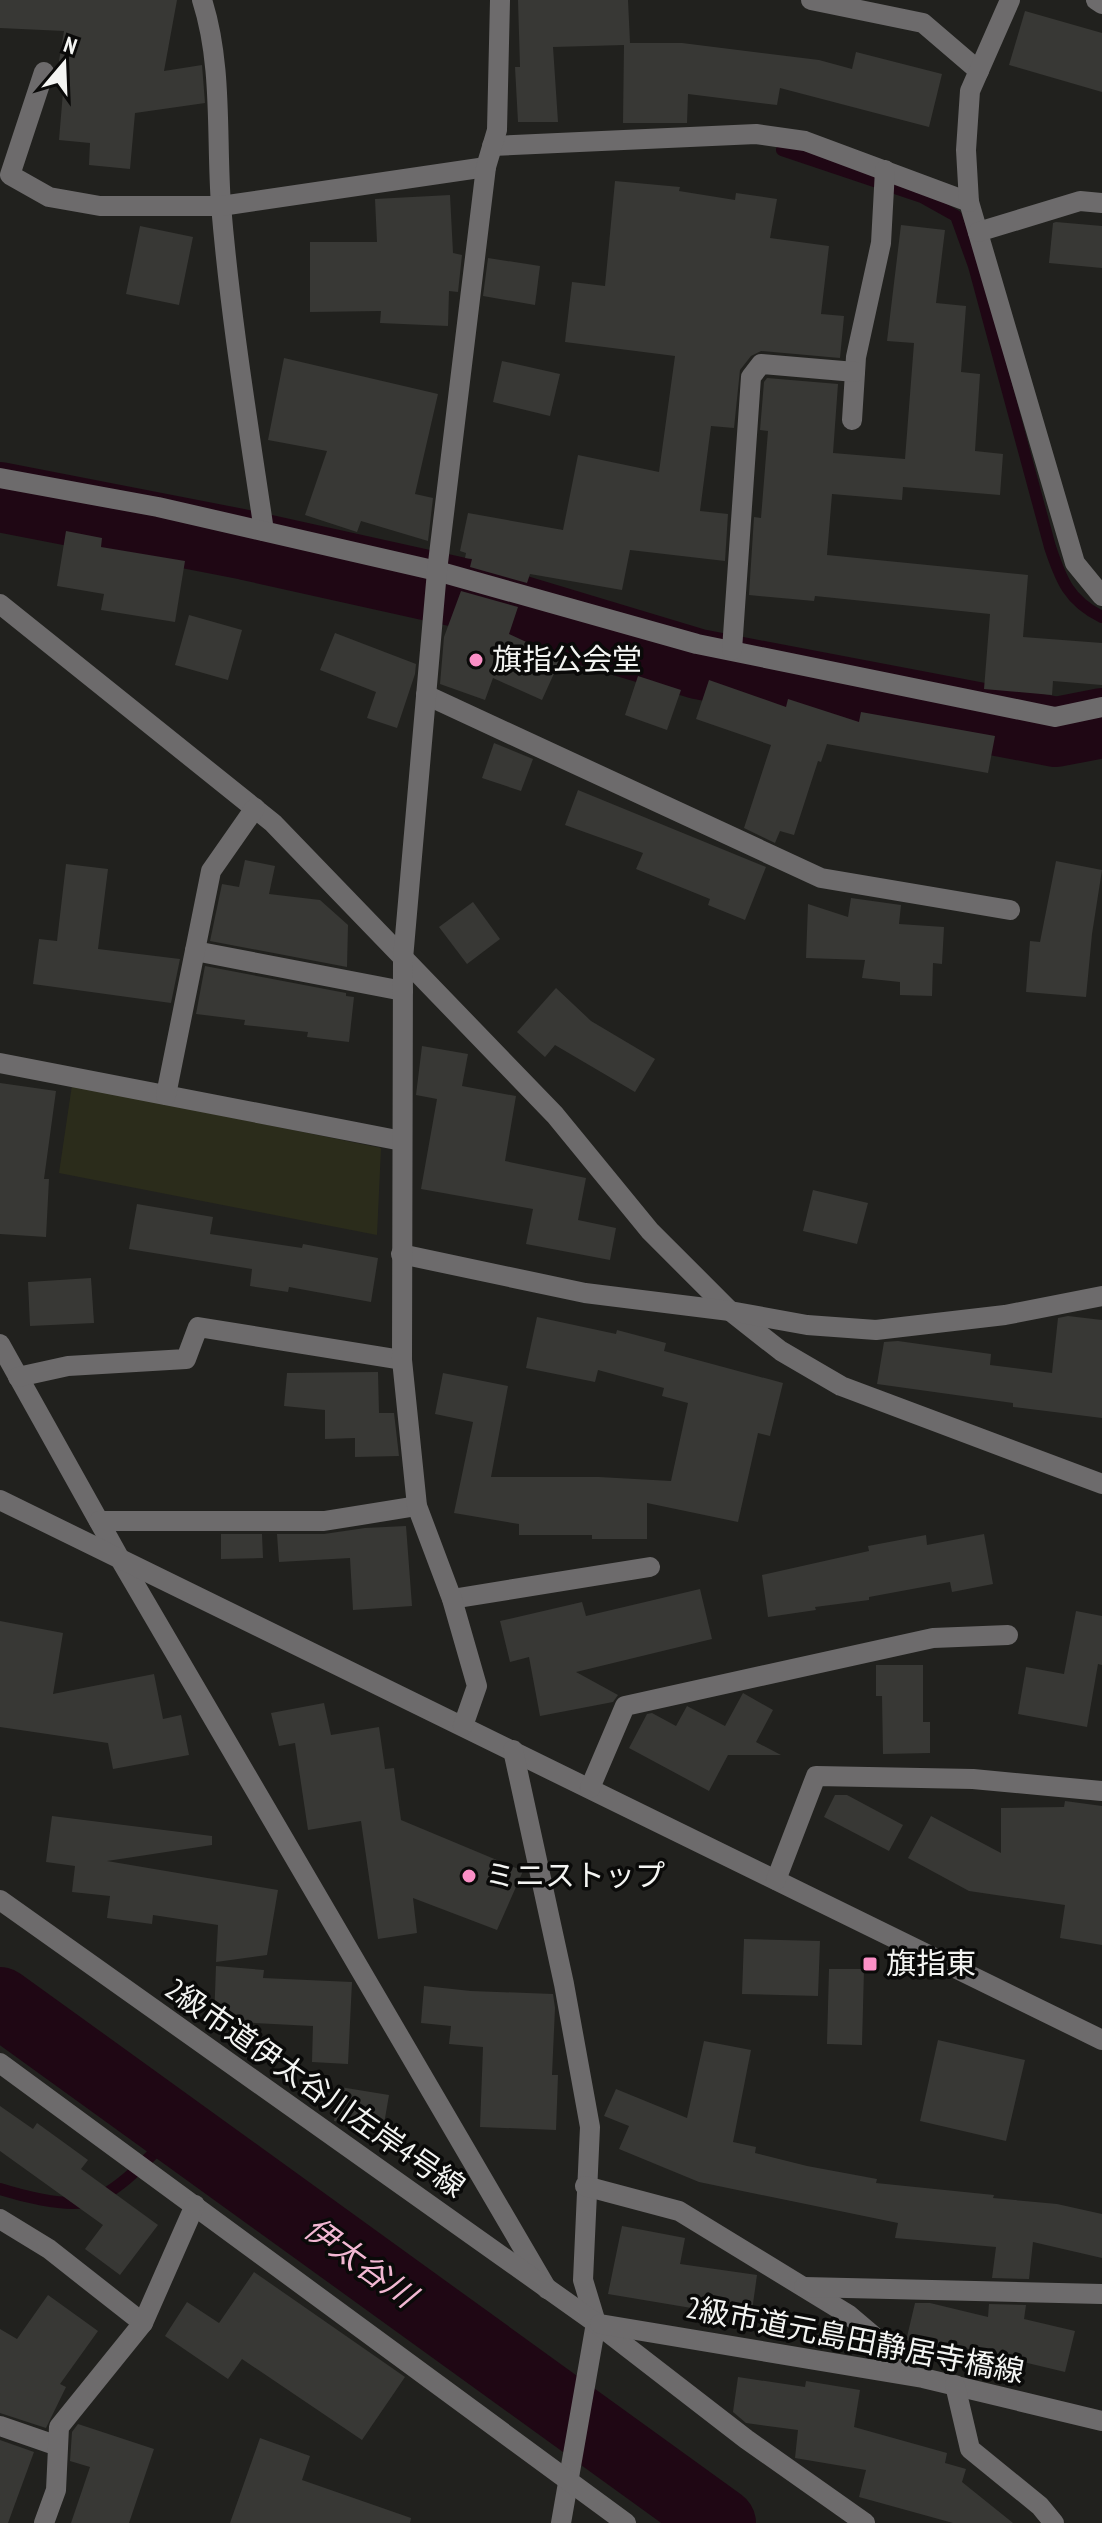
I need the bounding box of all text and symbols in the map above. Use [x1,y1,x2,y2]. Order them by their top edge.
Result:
north arrow [24,24,104,104]
text: N [60,30,81,60]
place label: 旗指公会堂 [492,639,642,678]
marker: 旗指公会堂 [467,651,485,669]
place label: ミニストップ [485,1855,665,1894]
marker: ミニストップ [460,1867,478,1885]
place label: 旗指東 [886,1943,976,1982]
marker: 旗指東 [861,1955,879,1973]
street label: 2級市道伊太谷川左岸4号線 [158,1968,473,2205]
water label: 伊太谷川 [296,2207,427,2318]
street label: 2級市道元島田静居寺橋線 [683,2287,1028,2390]

